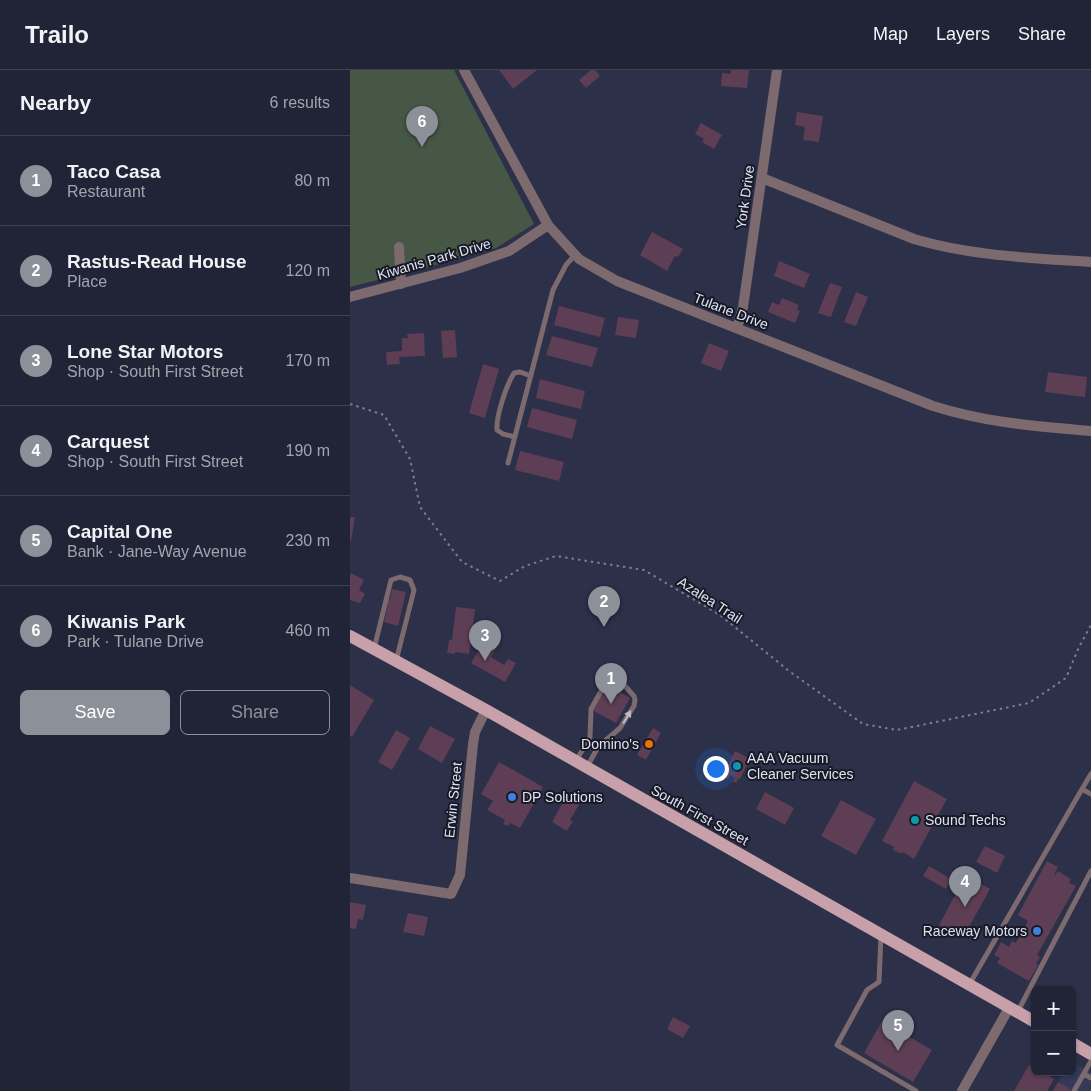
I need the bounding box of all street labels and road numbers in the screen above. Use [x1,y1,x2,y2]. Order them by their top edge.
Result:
street label: York Drive [733,164,757,230]
street label: Kiwanis Park Drive [375,235,493,283]
street label: Tulane Drive [691,289,771,333]
street label: Azalea Trail [675,573,745,627]
street label: Erwin Street [441,761,465,839]
street label: South First Street [648,782,752,848]

